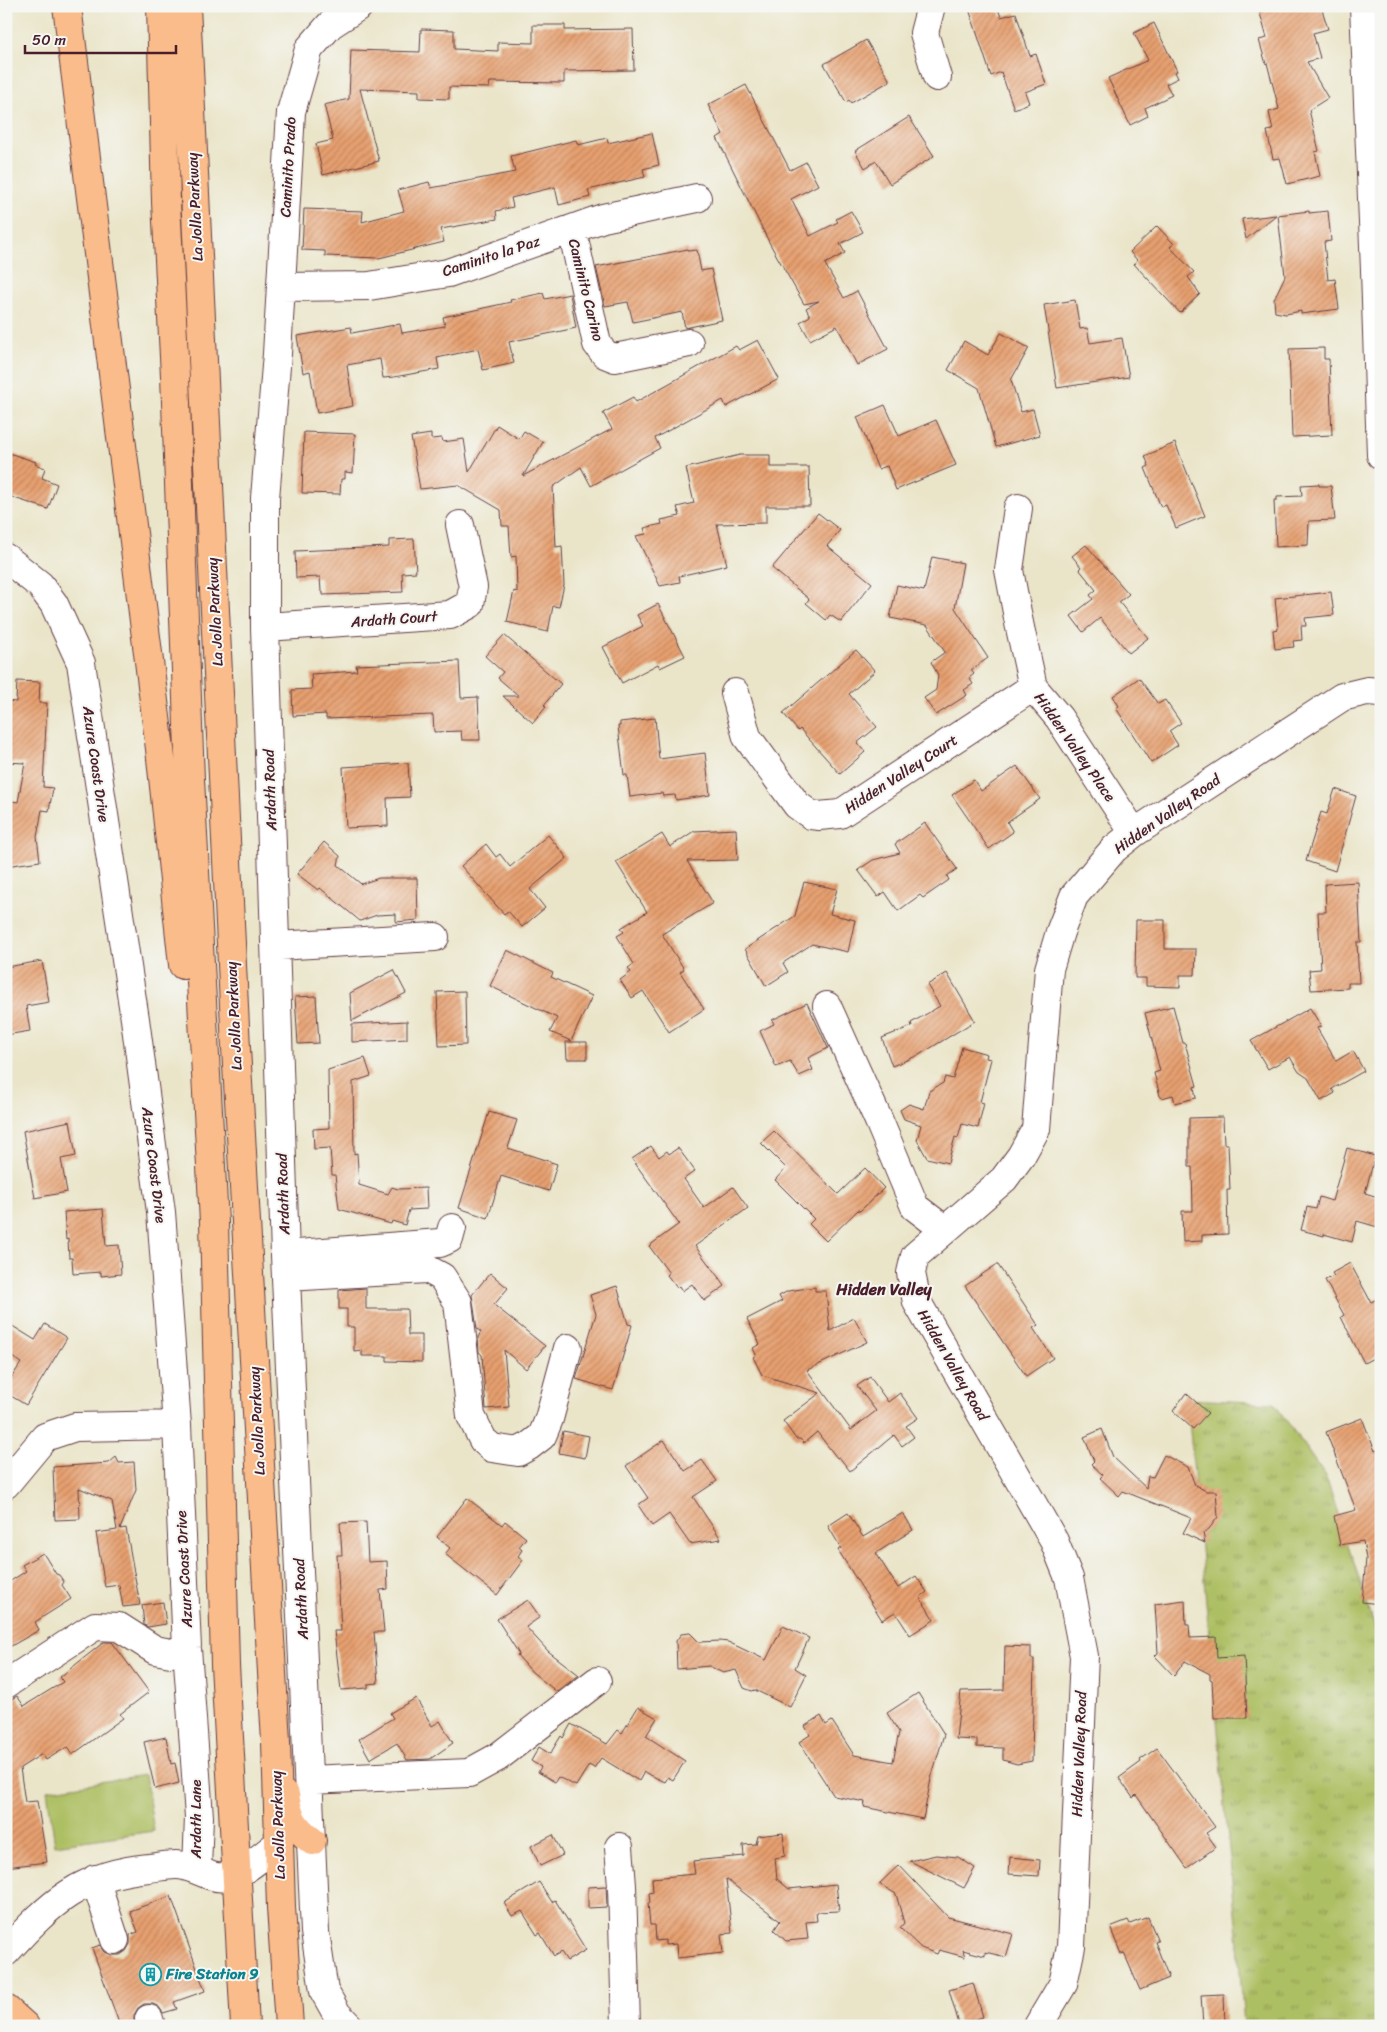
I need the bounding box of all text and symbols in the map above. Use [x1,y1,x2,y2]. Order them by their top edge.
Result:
scale bar [25,22,176,54]
text: 50 m [32,27,67,53]
street label: Caminito Prado [272,116,304,218]
street label: La Jolla Parkway [179,152,211,262]
street label: Caminito la Paz [439,228,544,284]
street label: Caminito Carino [561,236,611,345]
street label: La Jolla Parkway [199,557,231,667]
street label: Ardath Court [349,603,439,635]
street label: Hidden Valley Place [1027,687,1123,807]
street label: Azure Coast Drive [75,703,117,824]
street label: Hidden Valley Court [839,727,964,821]
street label: Ardath Road [256,748,284,832]
street label: Hidden Valley Road [1108,767,1227,861]
street label: La Jolla Parkway [218,961,250,1071]
street label: Azure Coast Drive [134,1104,174,1225]
street label: Ardath Road [269,1152,297,1236]
district label: Hidden Valley [835,1275,933,1304]
street label: Hidden Valley Road [910,1304,996,1427]
street label: La Jolla Parkway [241,1366,273,1476]
street label: Azure Coast Drive [168,1510,200,1629]
street label: Ardath Road [286,1557,316,1641]
street label: Hidden Valley Road [1064,1690,1094,1817]
street label: La Jolla Parkway [263,1770,293,1880]
street label: Ardath Lane [183,1779,209,1860]
place label: Fire Station 9 [165,1961,259,1987]
building icon: Fire Station 9 [138,1962,162,1986]

